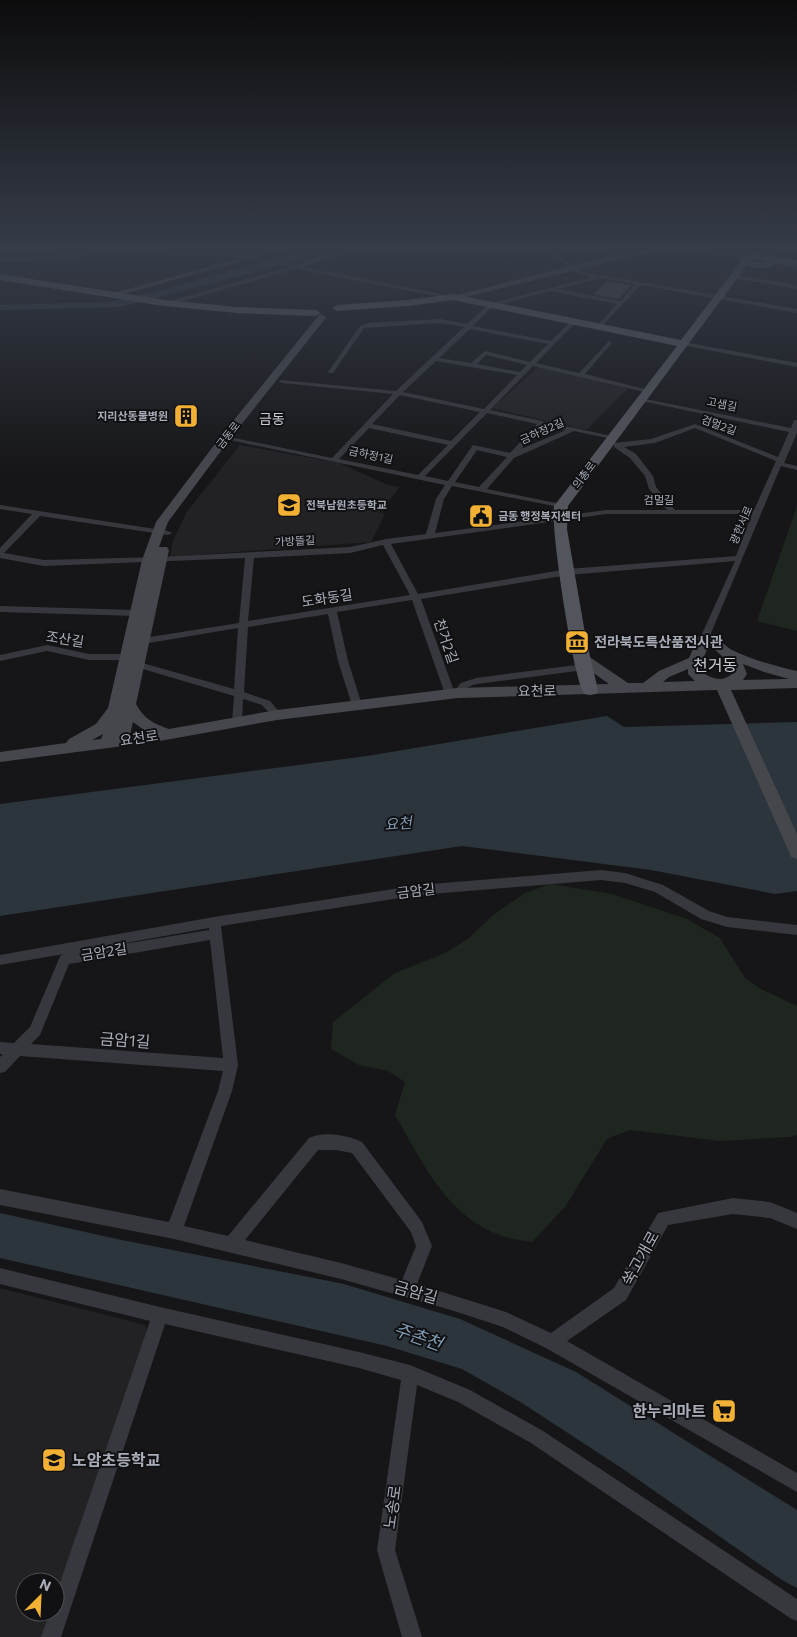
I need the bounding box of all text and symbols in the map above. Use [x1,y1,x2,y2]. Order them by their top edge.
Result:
street label: 고샘길 [706,394,738,413]
building icon: 지리산동물병원 [173,403,199,429]
place label: 지리산동물병원 [97,409,168,422]
district label: 금동 [259,410,285,427]
street label: 검멀2길 [700,412,739,437]
street label: 금하정2길 [518,415,566,446]
street label: 금동로 [213,419,242,451]
street label: 금하정1길 [348,443,395,466]
street label: 의총로 [569,459,598,491]
school or university icon: 전북남원초등학교 [276,492,302,518]
street label: 검멀길 [644,493,674,506]
place label: 전북남원초등학교 [306,498,387,511]
public building icon: 금동 행정복지센터 [468,503,494,529]
street label: 광한서로 [727,504,754,546]
place label: 금동 행정복지센터 [498,509,581,522]
street label: 가방뜰길 [274,533,316,548]
street label: 도화동길 [300,585,354,610]
street label: 천거2길 [431,616,462,666]
street label: 조산길 [45,627,85,650]
museum icon: 전라북도특산품전시관 [564,629,590,655]
place label: 전라북도특산품전시관 [594,633,723,650]
district label: 천거동 [693,655,737,674]
street label: 요천로 [518,682,557,699]
street label: 요천로 [119,726,159,749]
water label: 요천 [383,813,415,833]
street label: 금암길 [396,880,436,901]
street label: 금암2길 [80,939,128,964]
street label: 금암1길 [99,1028,151,1051]
street label: 쑥고개로 [617,1227,662,1288]
street label: 금암길 [392,1276,440,1307]
water label: 주촌천 [391,1318,448,1355]
supermarket icon: 한누리마트 [711,1398,737,1424]
place label: 한누리마트 [632,1401,706,1420]
school or university icon: 노암초등학교 [41,1447,67,1473]
place label: 노암초등학교 [72,1450,161,1469]
street label: 노송로 [379,1483,404,1530]
north arrow [15,1572,65,1622]
text: N [37,1575,54,1595]

